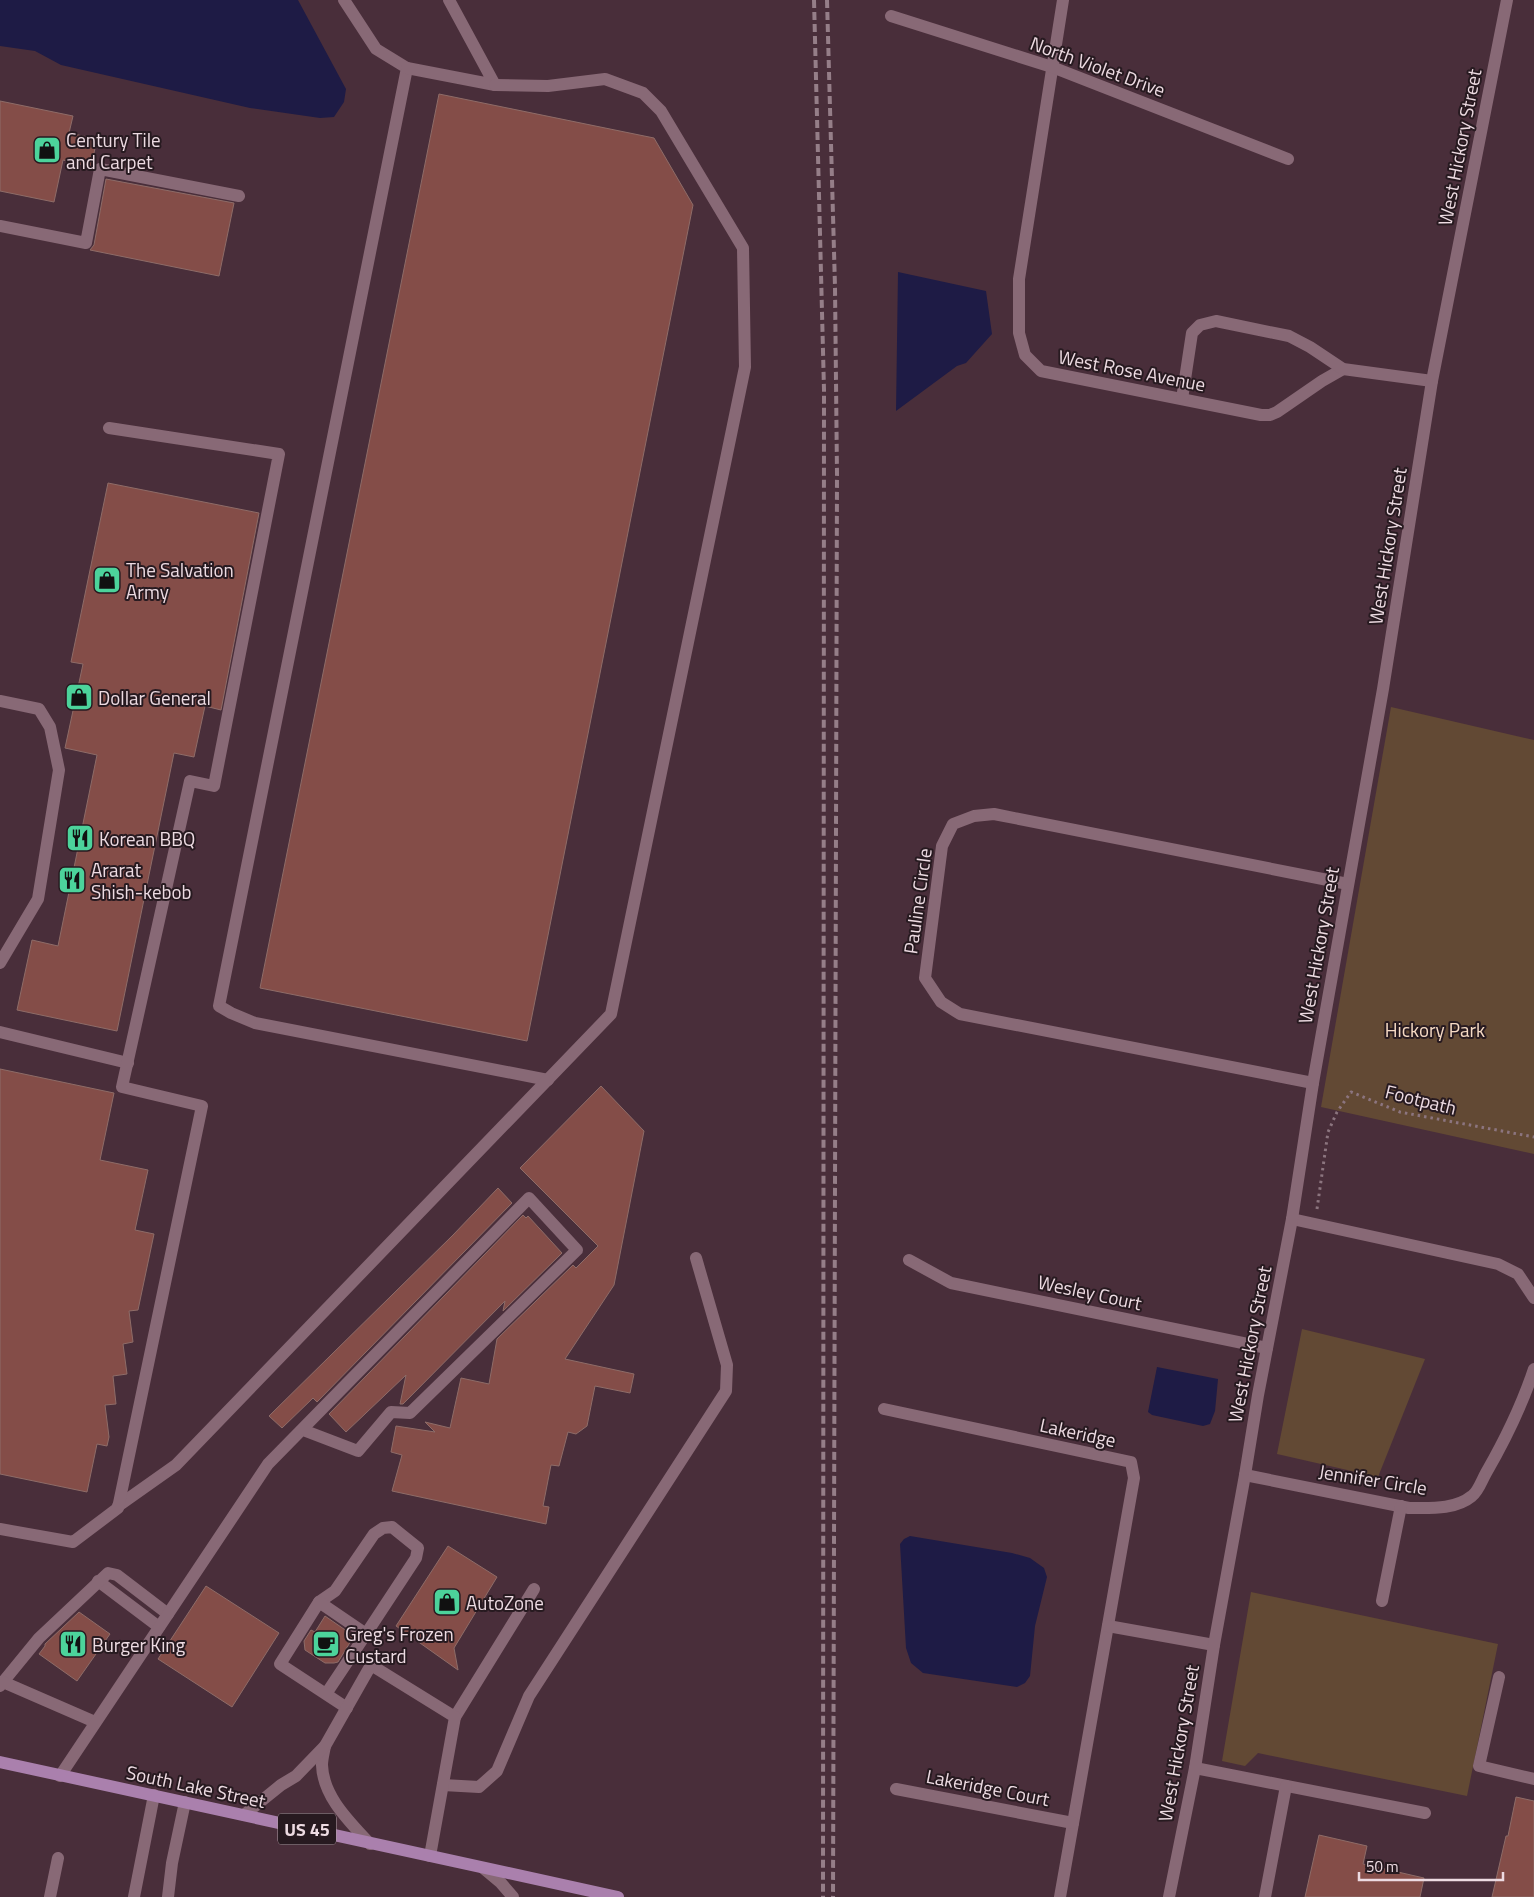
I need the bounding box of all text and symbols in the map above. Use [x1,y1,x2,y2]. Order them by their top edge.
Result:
street label: North Violet Drive [1026,28,1170,104]
street label: West Hickory Street [1430,66,1488,228]
place label: Century Tile and Carpet [66,125,161,176]
shop icon: Century Tile and Carpet [32,135,62,165]
street label: West Rose Avenue [1056,342,1208,398]
street label: West Hickory Street [1360,465,1414,627]
place label: The Salvation Army [126,555,234,606]
shop icon: The Salvation Army [92,565,122,595]
shop icon: Dollar General [64,682,94,712]
place label: Dollar General [98,683,211,712]
restaurant icon: Korean BBQ [65,823,95,853]
place label: Korean BBQ [99,824,195,853]
street label: Pauline Circle [895,846,939,956]
place label: Ararat Shish-kebob [91,855,192,906]
street label: West Hickory Street [1290,864,1346,1026]
restaurant icon: Ararat Shish-kebob [57,865,87,895]
park label: Hickory Park [1385,1015,1485,1044]
street label: Footpath [1382,1076,1460,1122]
street label: West Hickory Street [1220,1263,1278,1425]
street label: Wesley Court [1035,1267,1145,1317]
street label: Lakeridge [1037,1410,1119,1454]
street label: Jennifer Circle [1317,1456,1429,1502]
shop icon: AutoZone [432,1587,462,1617]
place label: AutoZone [466,1588,544,1617]
place label: Greg's Frozen Custard [345,1619,454,1670]
restaurant icon: Burger King [58,1629,88,1659]
cafe icon: Greg's Frozen Custard [311,1629,341,1659]
place label: Burger King [92,1630,186,1659]
street label: West Hickory Street [1150,1662,1206,1824]
street label: South Lake Street [124,1757,269,1815]
street label: Lakeridge Court [924,1761,1052,1813]
road number: US 45 [278,1814,336,1845]
scale bar [1359,1850,1503,1882]
text: 50 m [1366,1855,1399,1878]

